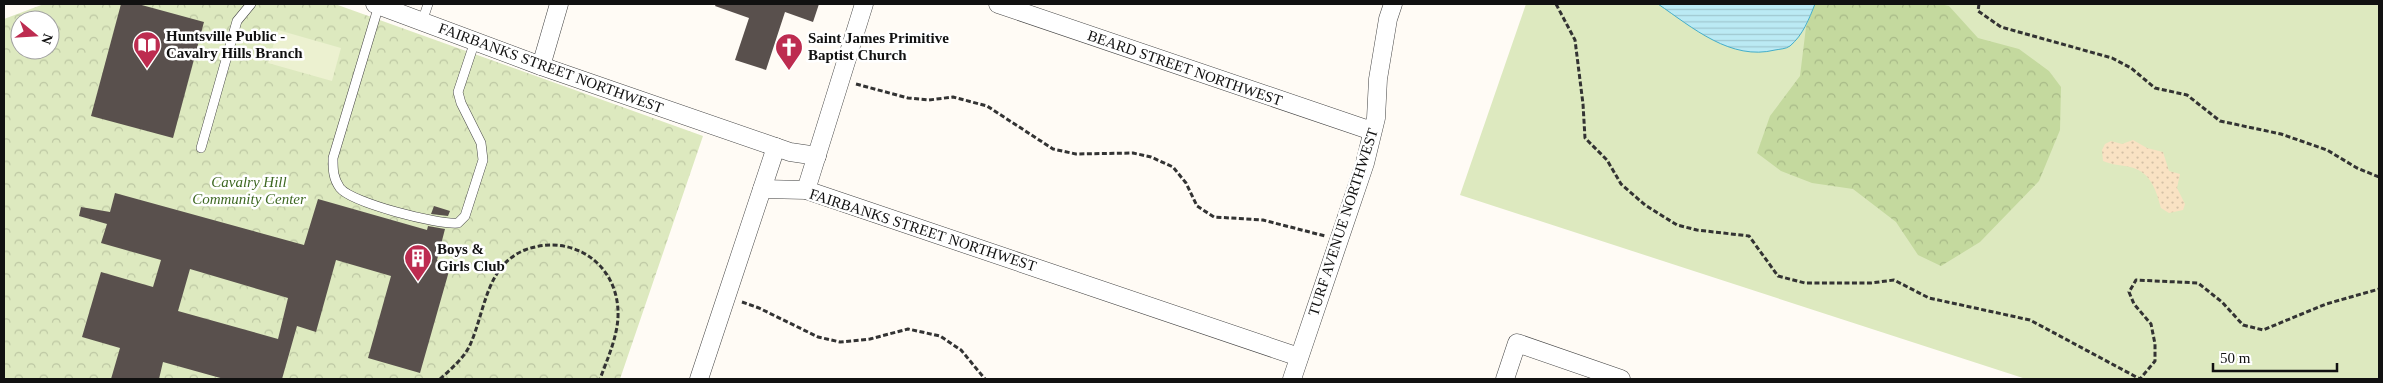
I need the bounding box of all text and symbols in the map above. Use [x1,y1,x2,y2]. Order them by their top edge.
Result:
north arrow [10,10,60,60]
street label: FAIRBANKS STREET NORTHWEST [437,20,665,116]
street label: BEARD STREET NORTHWEST [1086,27,1284,109]
place label: Huntsville Public - Cavalry Hills Branch [166,28,303,61]
library icon: Huntsville Public - Cavalry Hills Branch [132,30,162,69]
place label: Saint James Primitive Baptist Church [808,30,949,63]
text: N [38,32,56,46]
church icon: Saint James Primitive Baptist Church [774,32,804,71]
street label: TURF AVENUE NORTHWEST [1305,126,1381,318]
park label: Cavalry Hill Community Center [192,174,306,207]
street label: FAIRBANKS STREET NORTHWEST [807,186,1039,274]
place label: Boys & Girls Club [437,241,505,274]
building icon: Boys & Girls Club [403,243,433,282]
scale bar [2213,340,2337,372]
text: 50 m [2220,350,2251,366]

